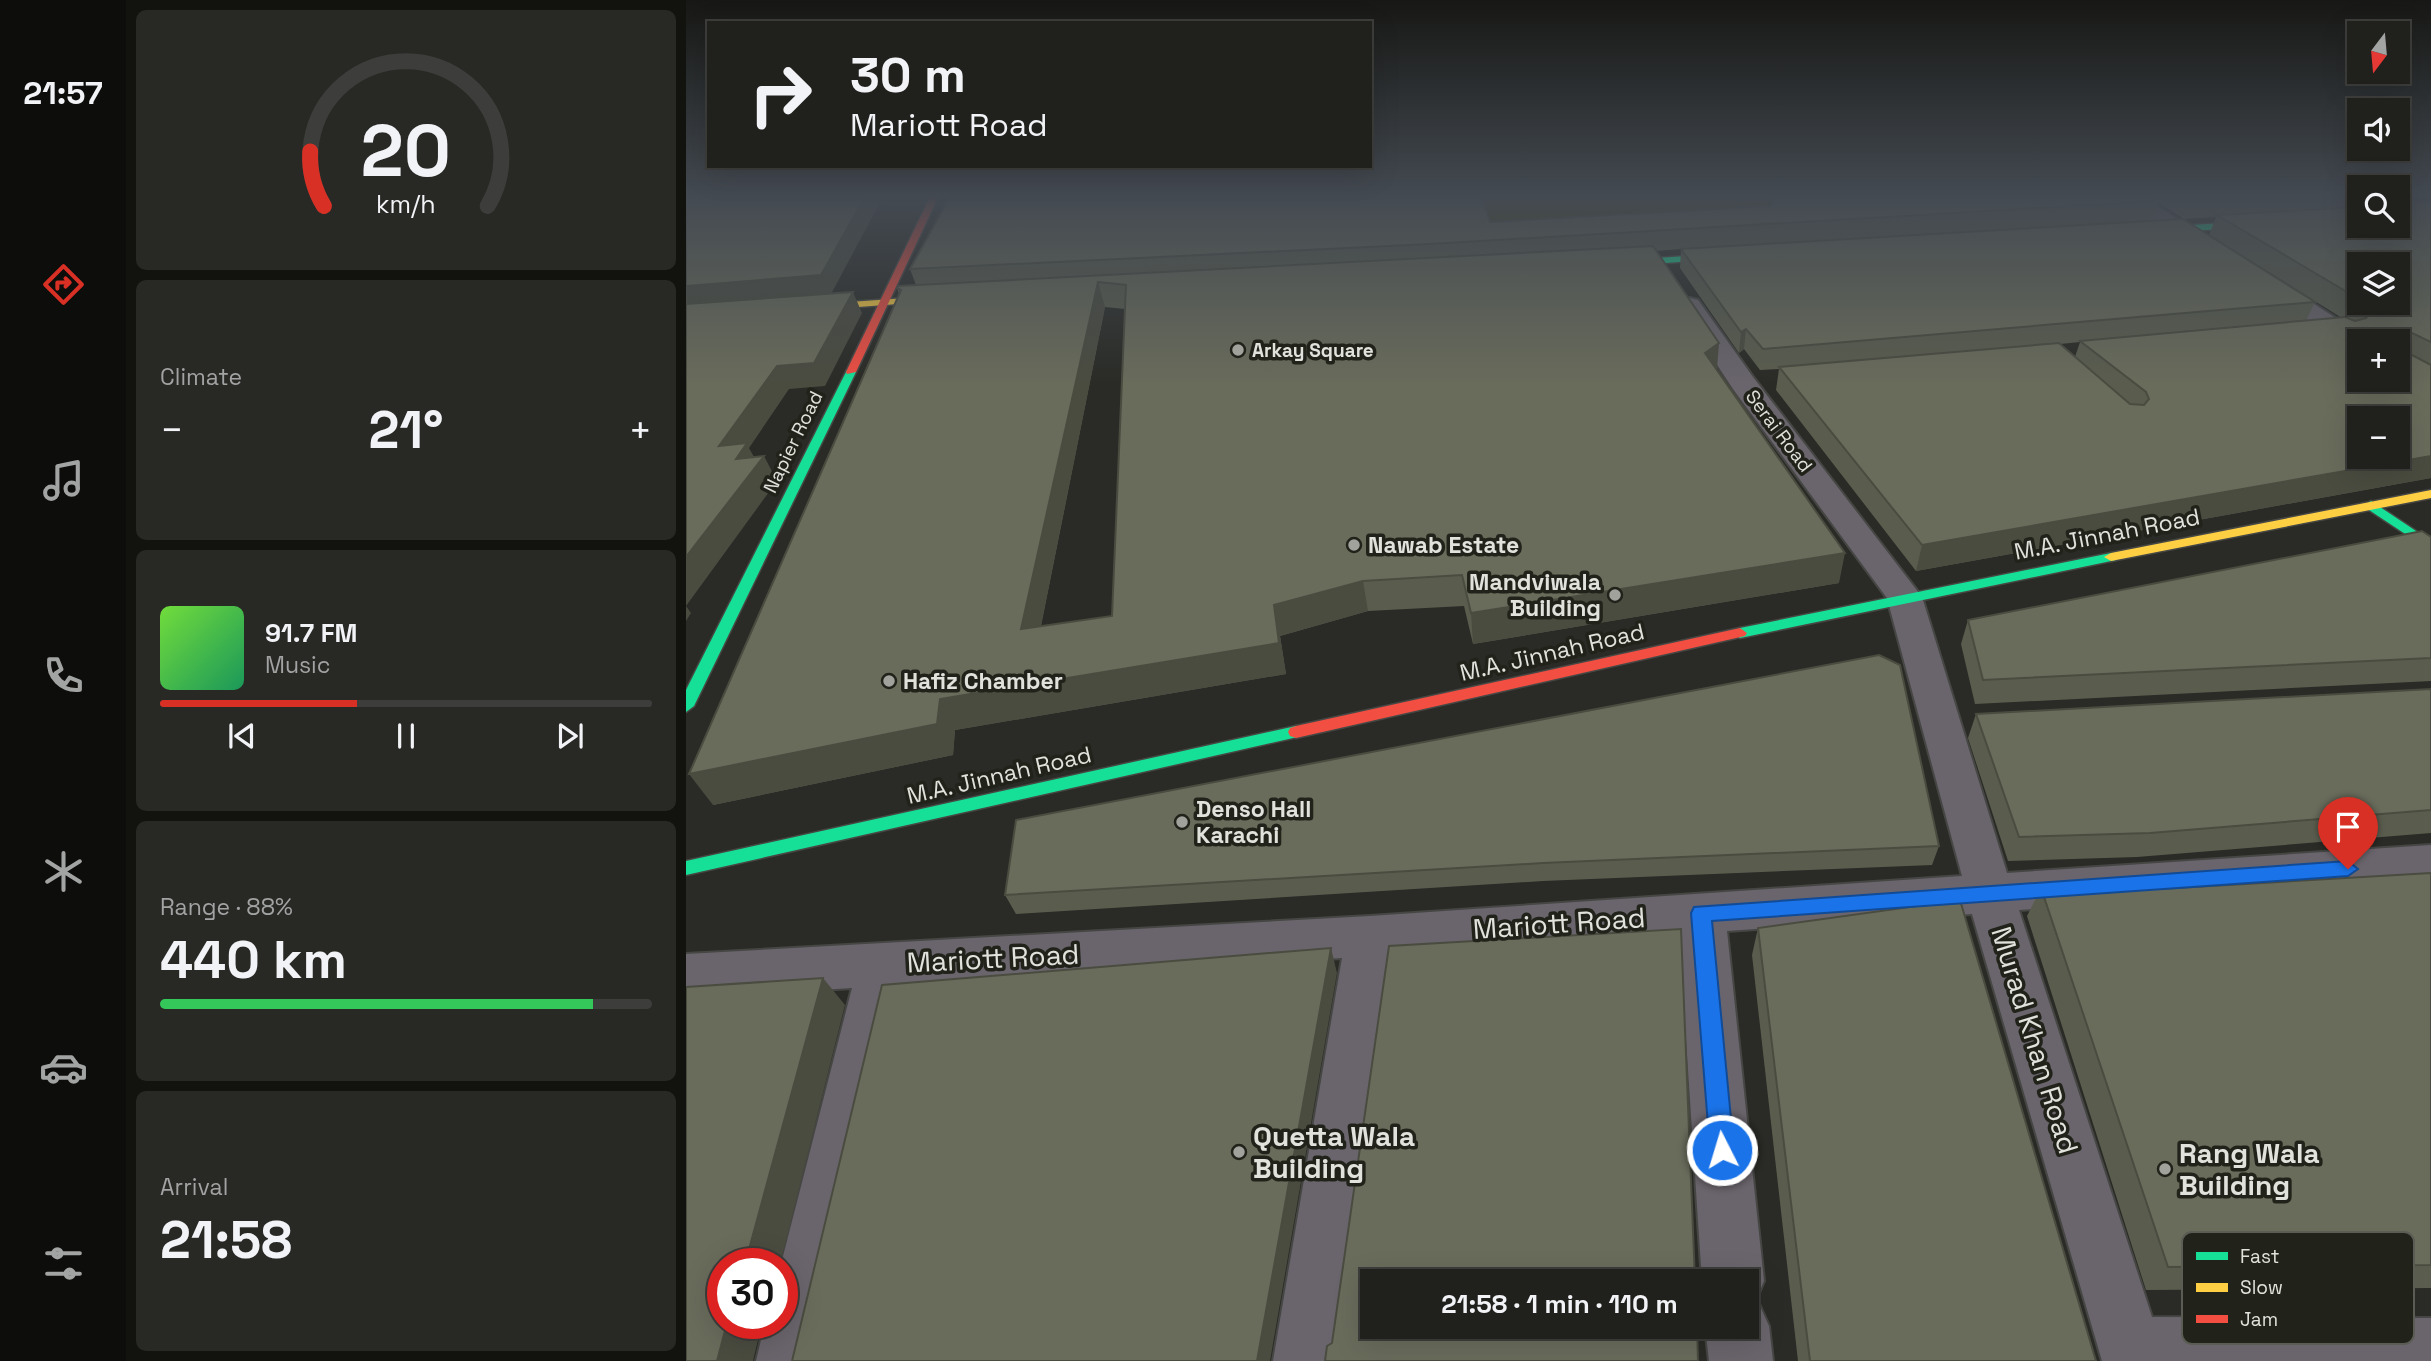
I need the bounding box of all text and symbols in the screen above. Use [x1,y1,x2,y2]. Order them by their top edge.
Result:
north arrow [2347,21,2410,84]
map controls [2347,21,2410,469]
text: 30 m [850,44,966,106]
icon: right [735,49,826,140]
text: 21:57 [23,73,103,113]
button: sound [2347,98,2410,161]
text: 20 [361,104,451,197]
text: Mariott Road [850,105,1048,145]
button: search [2347,175,2410,238]
text: km/h [376,188,436,220]
button: layers [2347,252,2410,315]
icon: directions [39,260,88,309]
button: + [2347,329,2410,392]
place label: Arkay Square [1252,338,1374,363]
marker: Arkay Square [1230,342,1246,358]
text: Climate [160,362,242,392]
street label: Serai Road [1740,385,1818,477]
street label: Napier Road [758,387,828,497]
text: 21° [369,397,443,463]
text: − [160,406,184,454]
text: + [628,406,652,454]
button: − [2347,406,2410,469]
icon: music [39,456,88,505]
street label: M.A. Jinnah Road [2012,501,2202,567]
place label: Nawab Estate [1368,530,1519,560]
marker: Nawab Estate [1346,537,1362,553]
place label: Mandviwala Building [1469,567,1601,623]
marker: Mandviwala Building [1607,587,1623,603]
text: 91.7 FM [265,616,358,650]
street label: M.A. Jinnah Road [1457,616,1647,688]
text: Music [265,650,330,680]
icon: phone [39,651,88,700]
place label: Hafiz Chamber [903,666,1063,696]
marker: Hafiz Chamber [881,673,897,689]
icon: previous [223,717,261,755]
icon: pause [387,717,425,755]
icon: next [551,717,589,755]
street label: M.A. Jinnah Road [904,739,1094,811]
place label: Denso Hall Karachi [1196,794,1311,850]
pin [2318,797,2378,869]
icon: arrive [2329,808,2367,846]
marker: Denso Hall Karachi [1174,814,1190,830]
icon: climate [39,847,88,896]
text: Range · 88% [160,892,293,922]
street label: Mariott Road [1472,899,1646,947]
street label: Murad Khan Road [1983,922,2087,1158]
text: 440 km [160,927,347,993]
street label: Mariott Road [906,936,1080,980]
icon: car [39,1043,88,1092]
position arrow [1685,1113,1759,1187]
place label: Quetta Wala Building [1253,1118,1415,1186]
place label: Rang Wala Building [2179,1135,2320,1203]
marker: Quetta Wala Building [1231,1144,1247,1160]
marker: Rang Wala Building [2157,1161,2173,1177]
text: Arrival [160,1172,228,1202]
text: 21:58 [160,1207,292,1273]
legend [2182,1232,2414,1344]
icon: filters [39,1239,88,1288]
text: Fast [2240,1244,2280,1269]
speed limit sign: 30 [707,1248,798,1339]
text: Slow [2240,1275,2283,1300]
text: 21:58 · 1 min · 110 m [1441,1287,1678,1321]
text: Jam [2240,1307,2278,1332]

